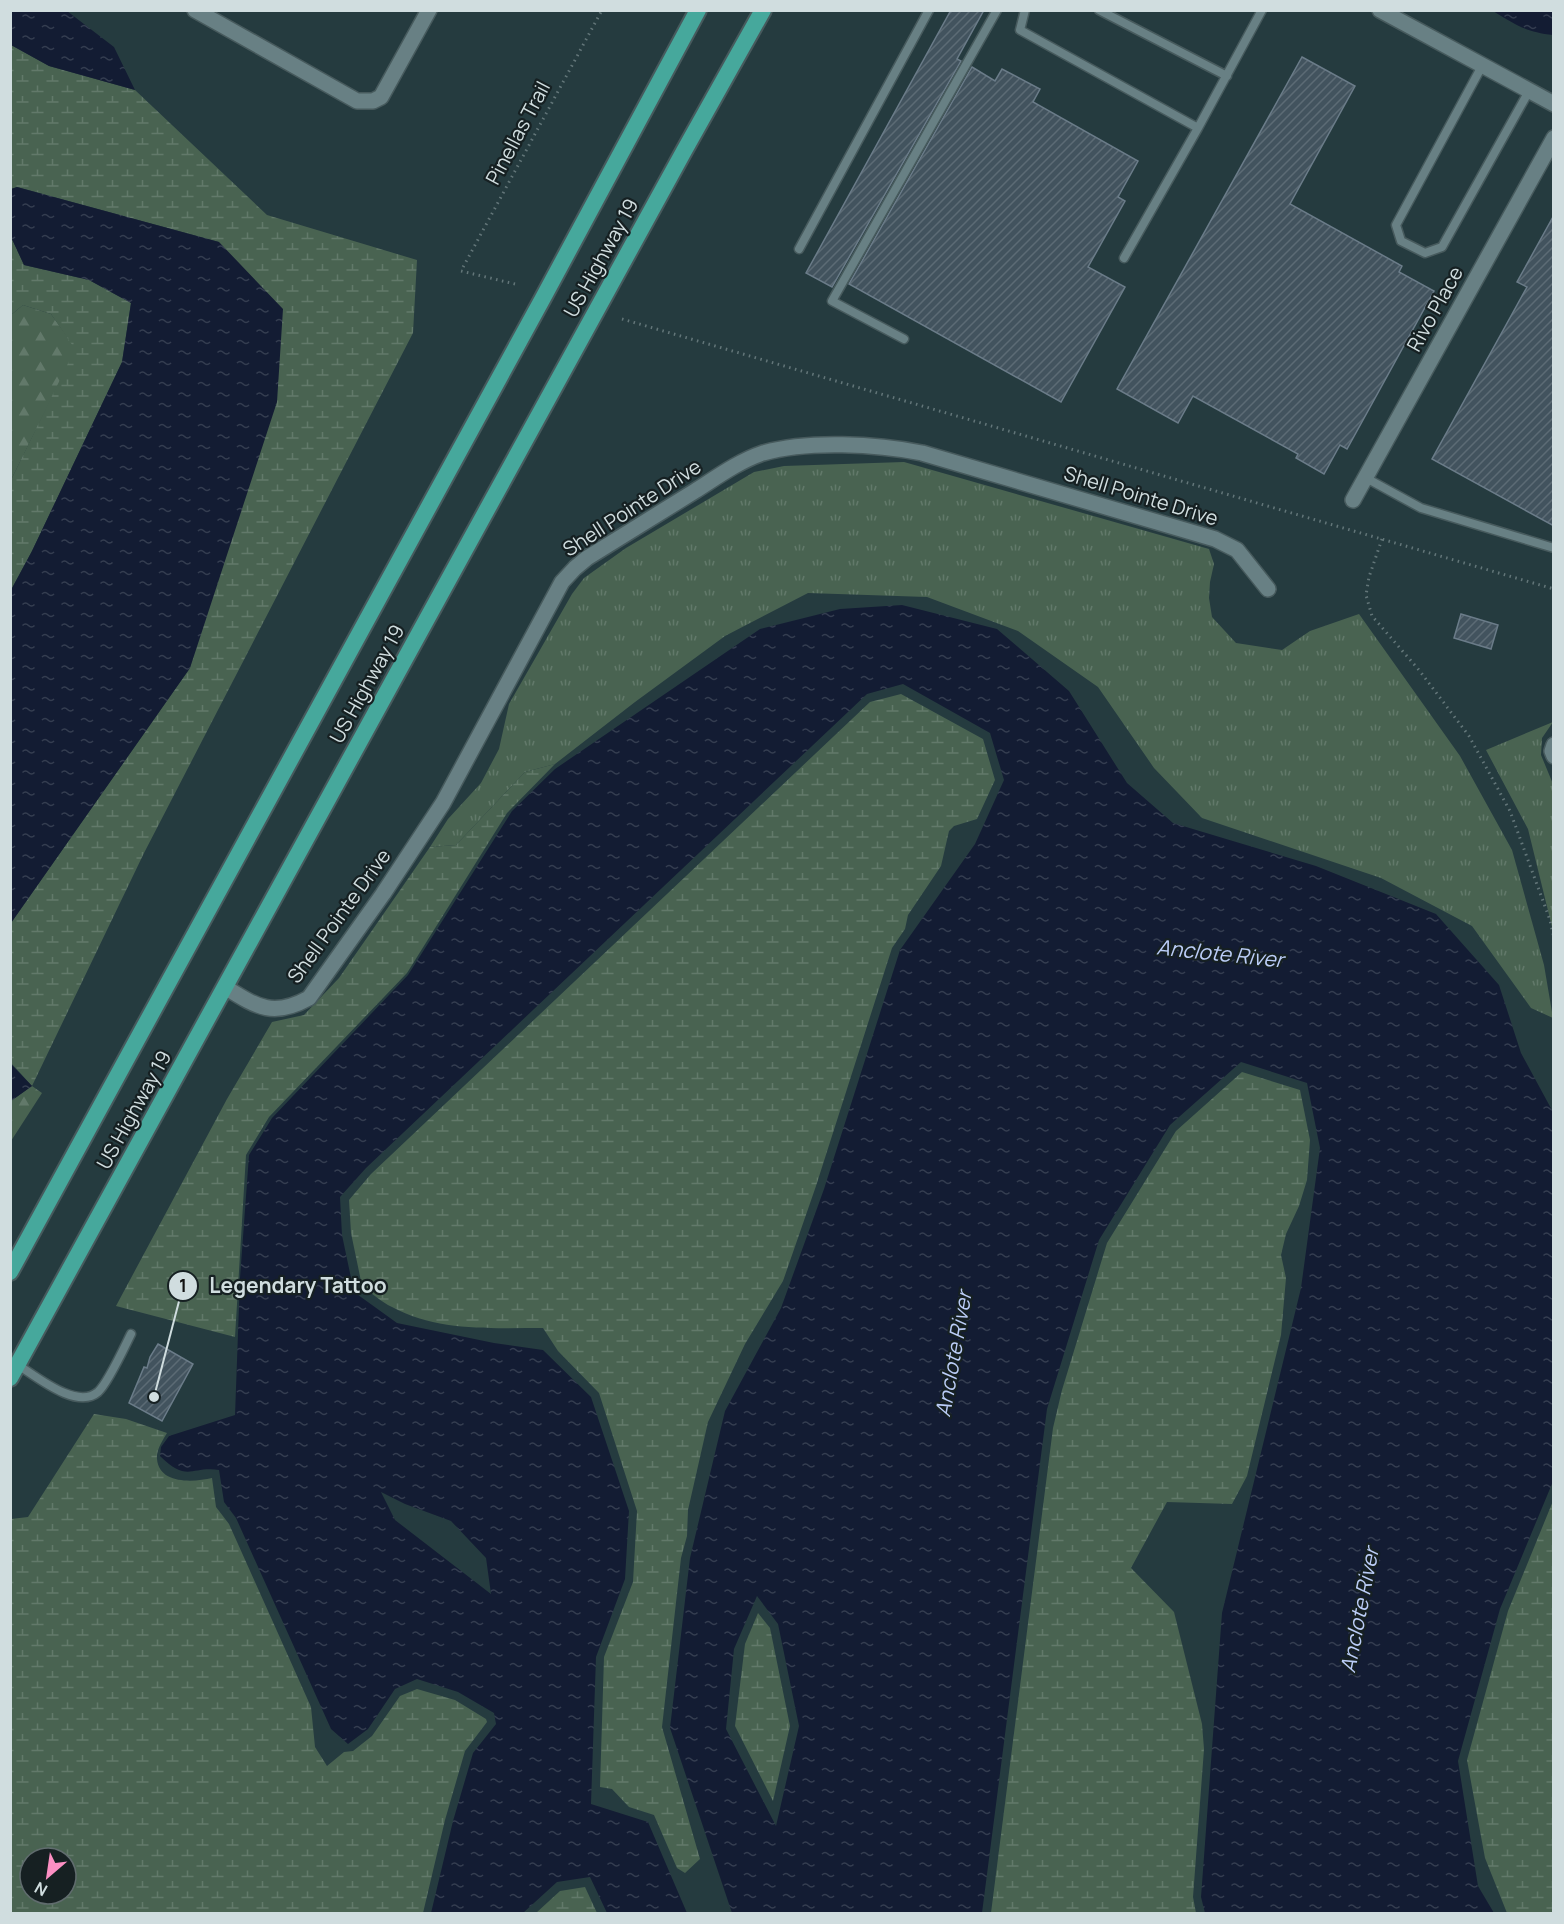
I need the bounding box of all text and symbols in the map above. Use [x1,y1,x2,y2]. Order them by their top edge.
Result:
street label: Pinellas Trail [479,76,556,189]
street label: US Highway 19 [557,194,644,322]
street label: Rivo Place [1400,261,1469,356]
street label: Shell Pointe Drive [557,453,706,562]
street label: Shell Pointe Drive [1061,459,1221,532]
street label: US Highway 19 [323,620,410,748]
street label: Shell Pointe Drive [281,843,396,988]
water label: Anclote River [1155,932,1287,974]
street label: US Highway 19 [90,1046,177,1174]
callout: Legendary Tattoo [168,1266,399,1305]
text: Legendary Tattoo [209,1271,387,1299]
text: 1 [179,1273,187,1297]
water label: Anclote River [928,1286,978,1419]
water label: Anclote River [1333,1542,1385,1675]
north arrow [18,1846,78,1906]
text: N [30,1877,51,1902]

